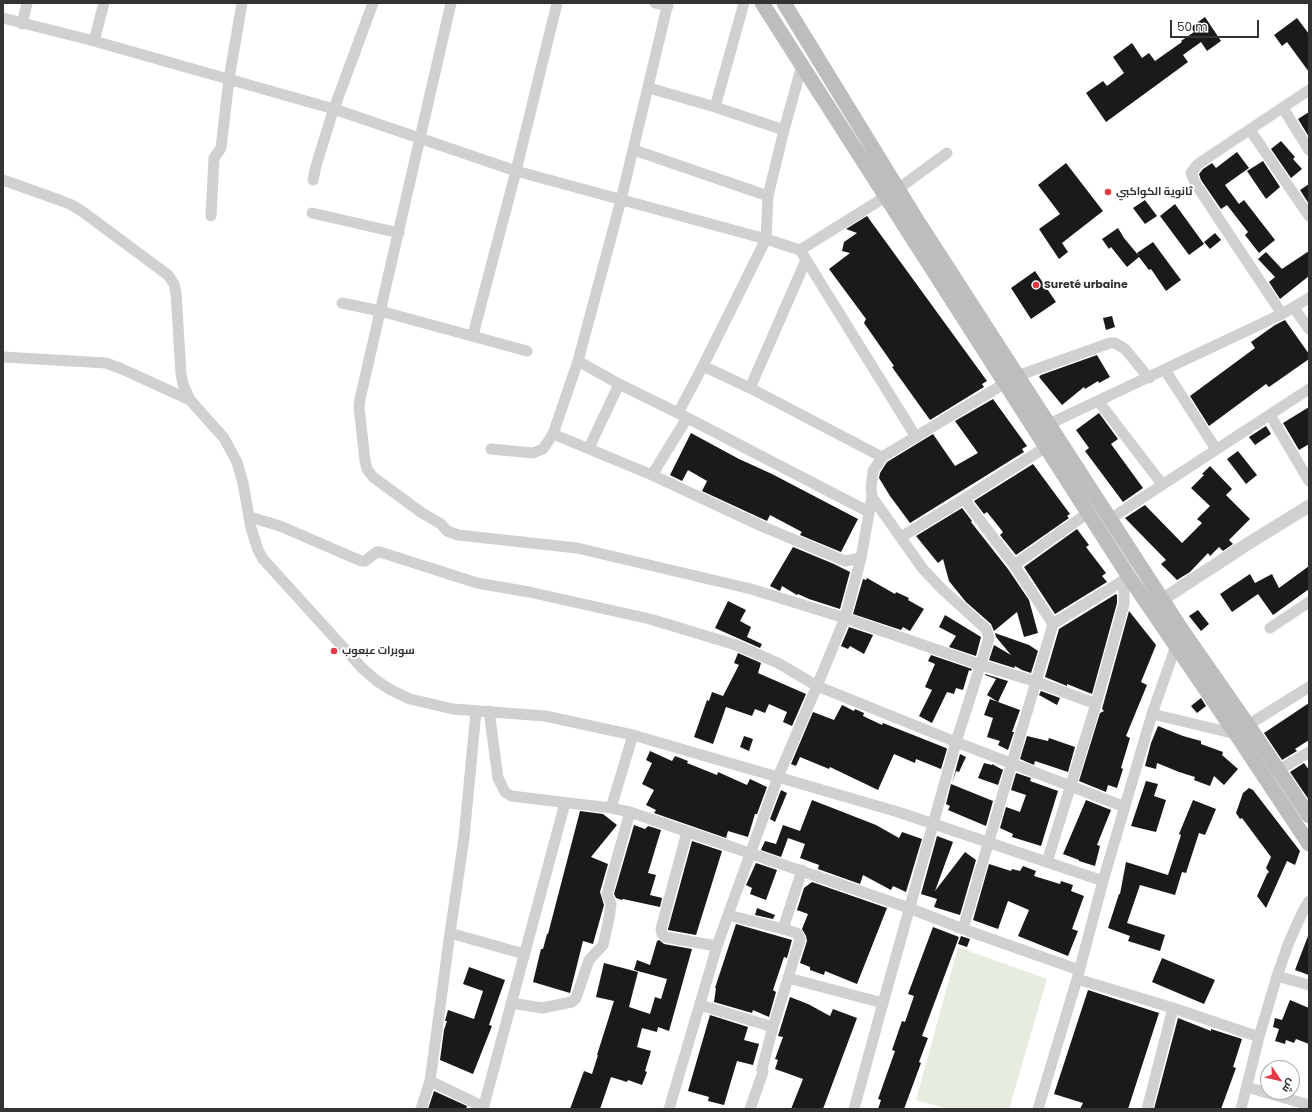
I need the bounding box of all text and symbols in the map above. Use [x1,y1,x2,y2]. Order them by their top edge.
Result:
scale bar [1172,12,1261,38]
text: 50 m [1177,18,1208,35]
place label: ثانوية الكواكبي [1116,185,1193,199]
marker: ثانوية الكواكبي [1103,187,1113,197]
place label: Sureté urbaine [1044,278,1128,292]
marker: Sureté urbaine [1031,280,1041,290]
place label: سوبرات عبعوب [342,644,415,658]
marker: سوبرات عبعوب [329,646,339,656]
north arrow [1260,1060,1300,1100]
text: ش [1279,1076,1300,1096]

